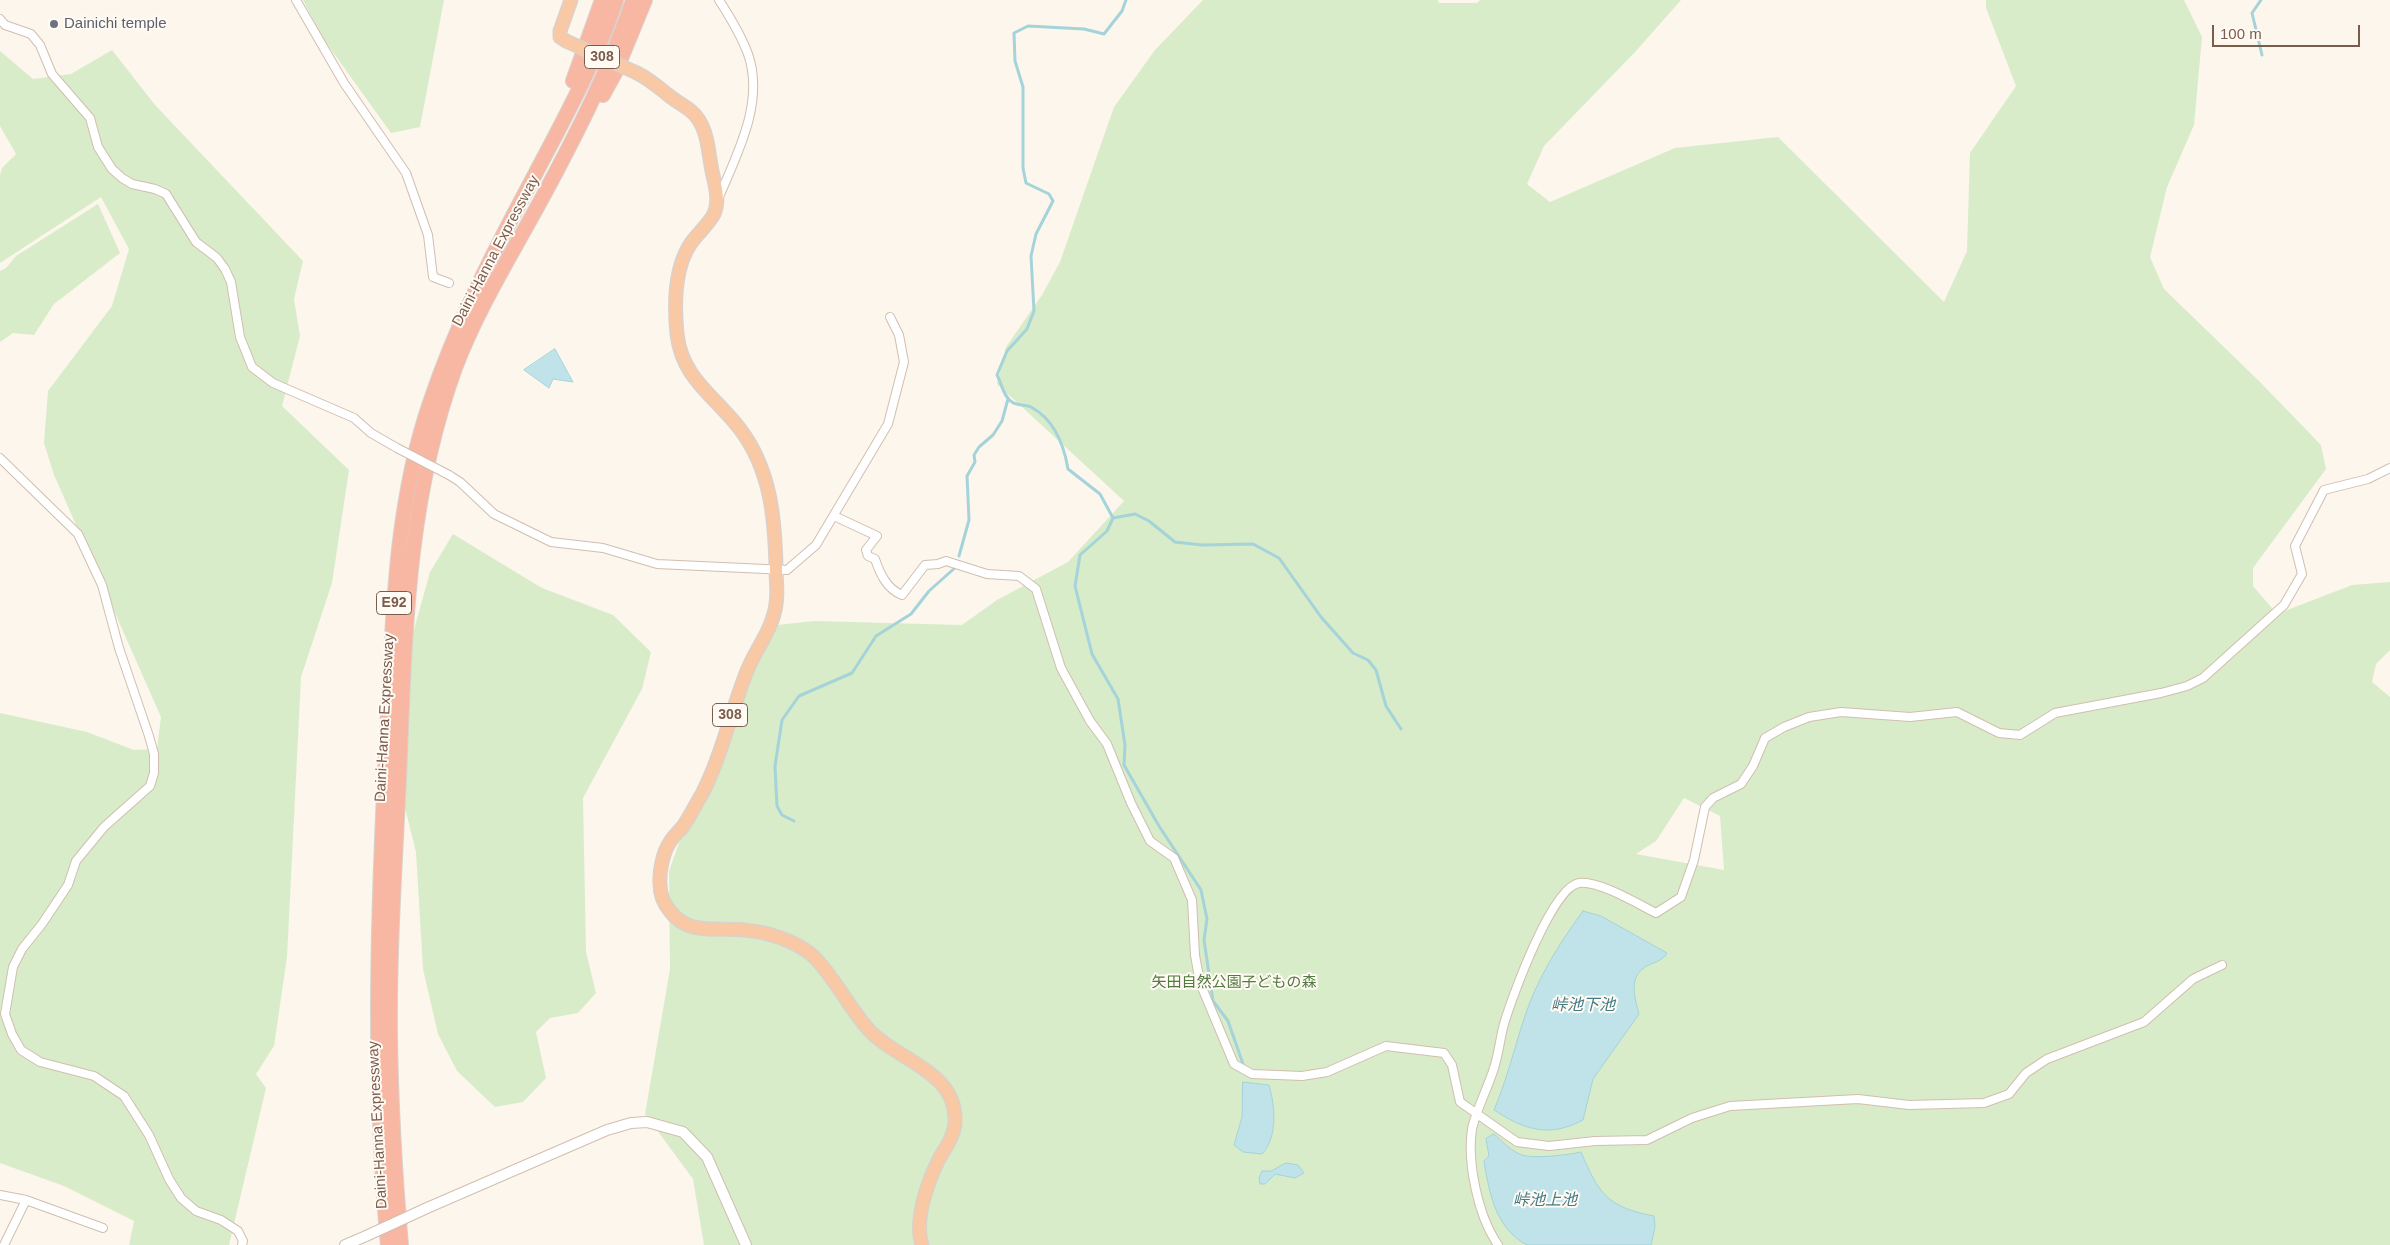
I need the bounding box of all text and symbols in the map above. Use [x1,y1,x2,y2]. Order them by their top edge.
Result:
place label: Dainichi temple [64,15,167,33]
scale bar [2215,15,2362,47]
marker: Dainichi temple [48,18,60,30]
text: 100 m [2220,25,2262,42]
road number: 308 [584,46,620,68]
street label: Daini-Hanna Expressway [449,172,543,330]
road number: E92 [376,592,412,614]
street label: Daini-Hanna Expressway [372,633,398,803]
road number: 308 [712,704,748,726]
park label: 矢田自然公園子どもの森 [1152,974,1316,992]
water label: 峠池下池 [1551,996,1615,1016]
street label: Daini-Hanna Expressway [365,1040,391,1210]
water label: 峠池上池 [1513,1191,1577,1211]

